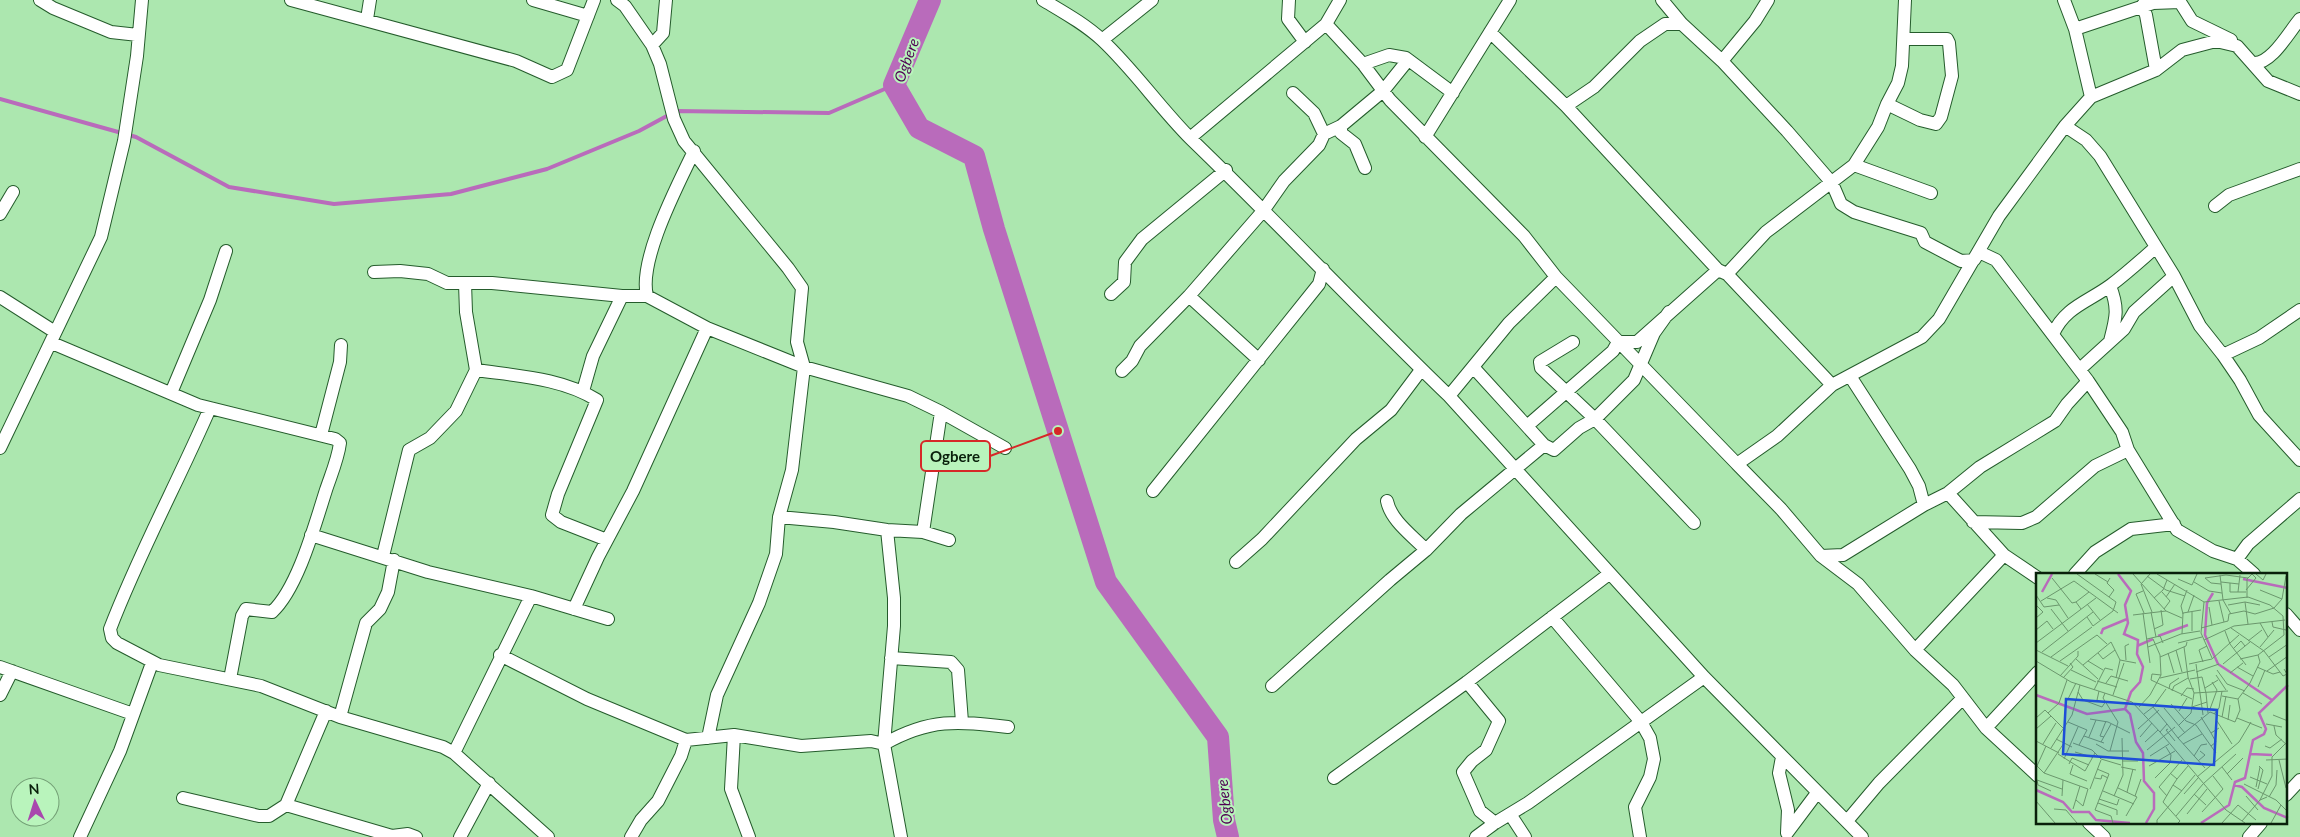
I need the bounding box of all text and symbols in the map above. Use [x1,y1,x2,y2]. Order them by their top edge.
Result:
water label: Ogbere [890,36,922,84]
callout: Ogbere [921,441,990,471]
text: Ogbere [930,447,980,465]
inset map [2036,573,2288,824]
north arrow [10,777,60,827]
water label: Ogbere [1213,778,1235,826]
text: N [28,780,40,797]

